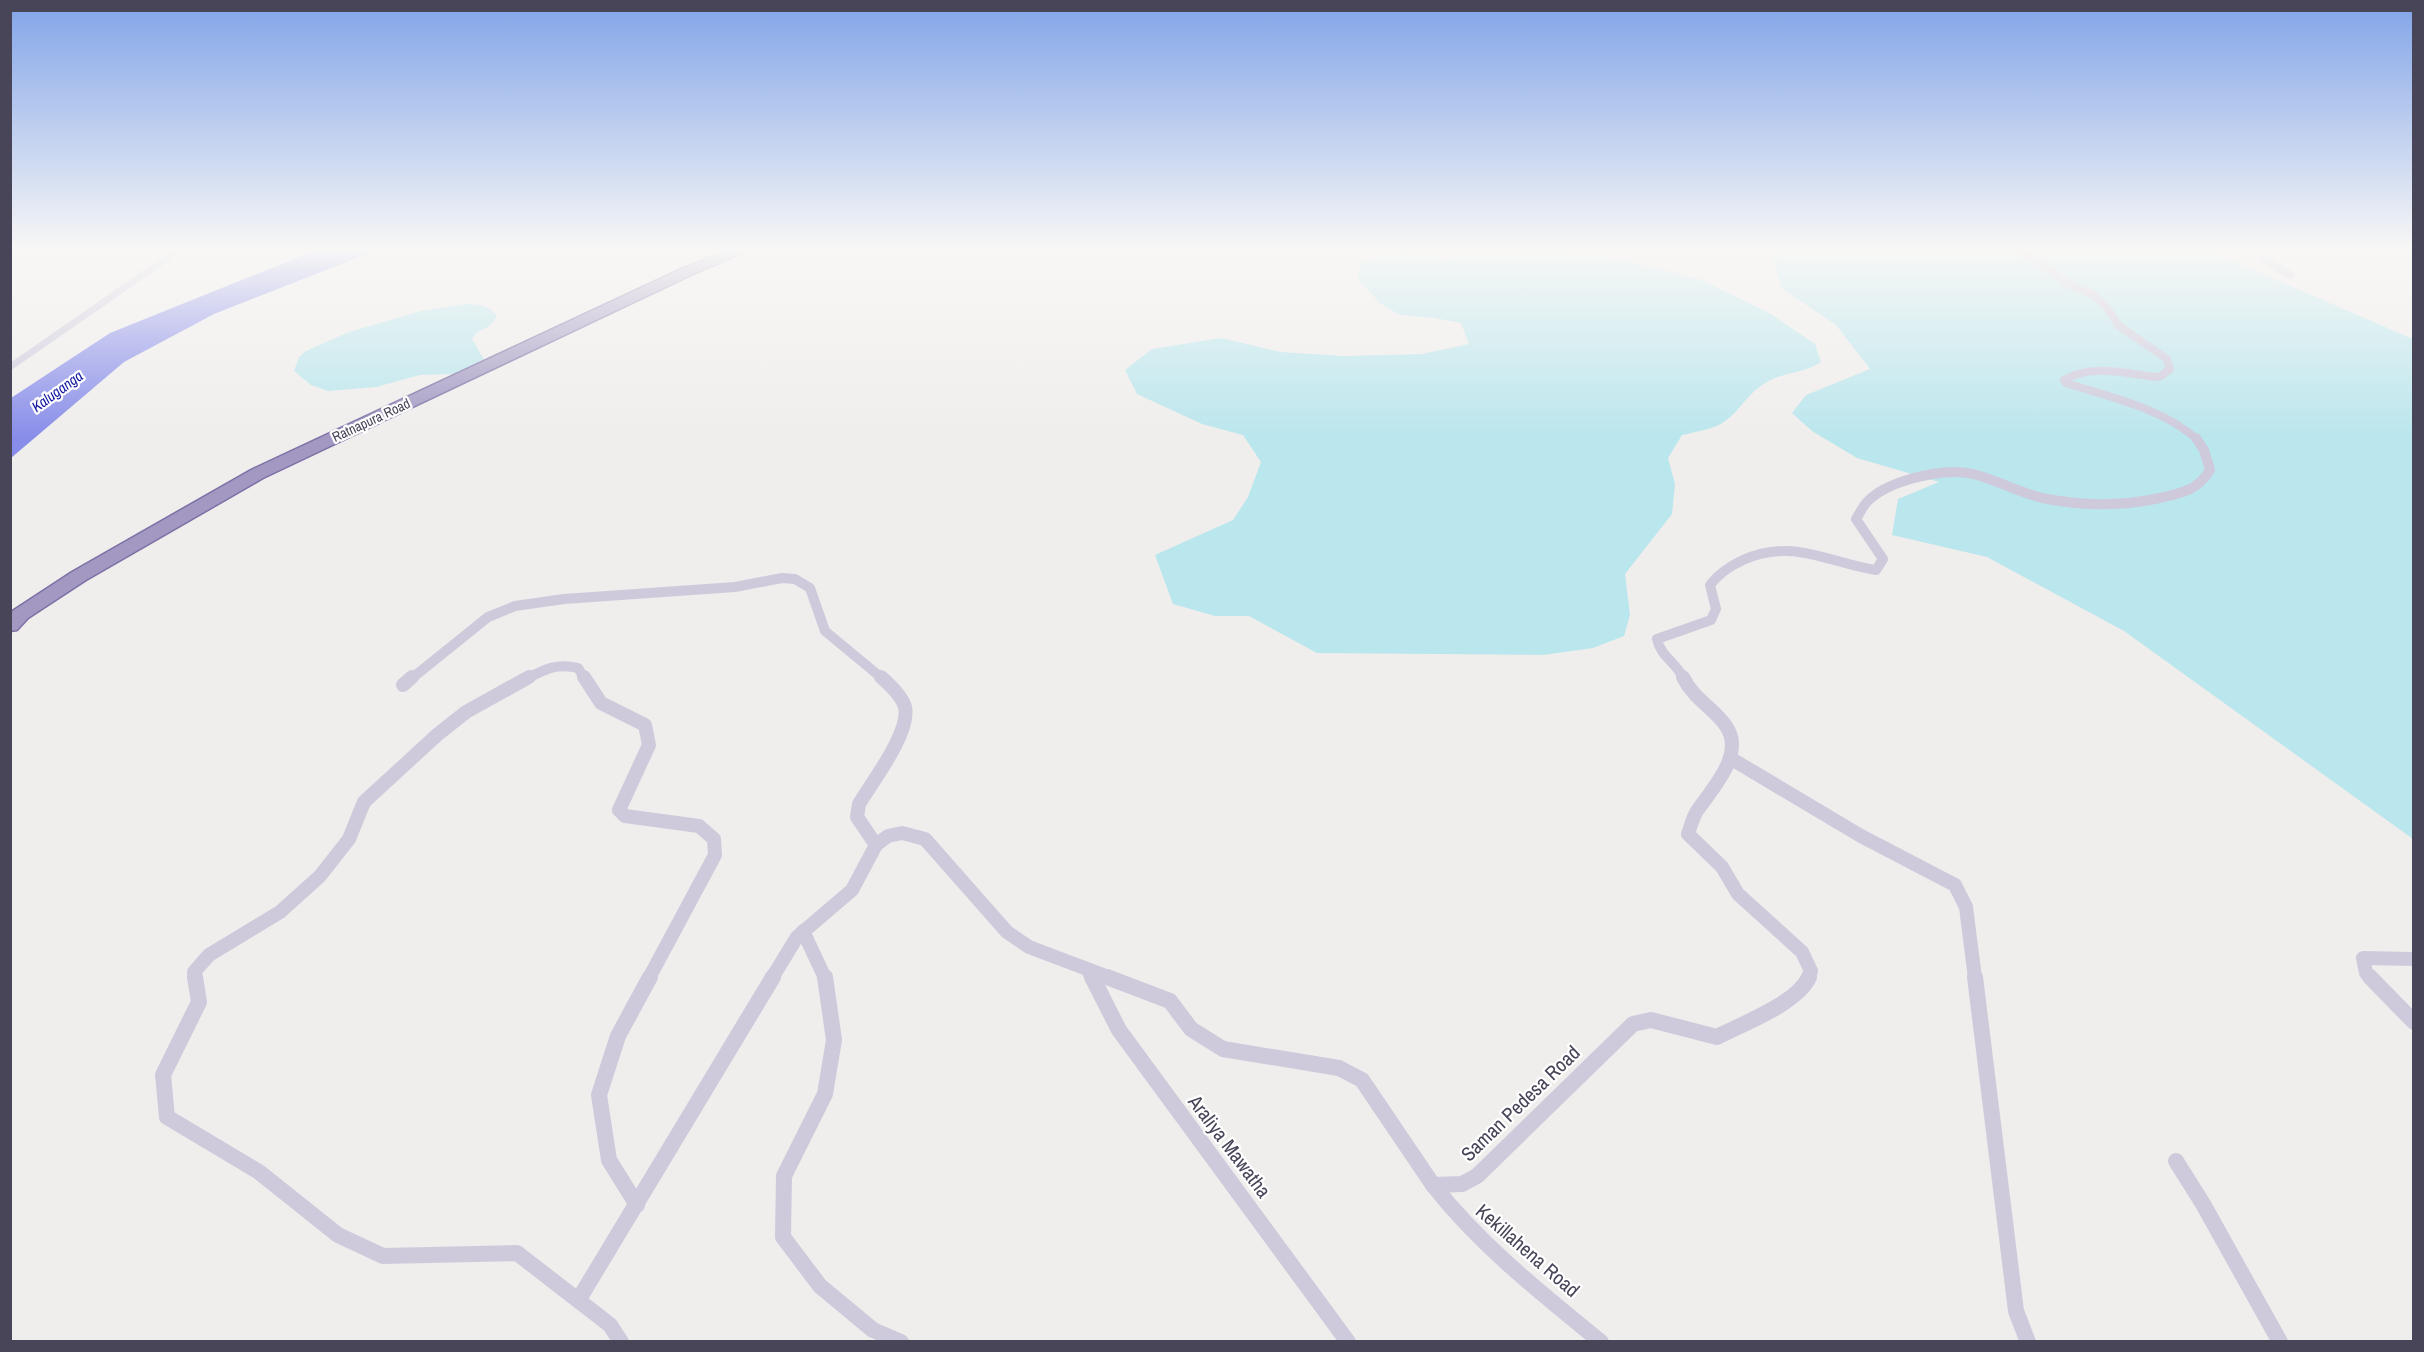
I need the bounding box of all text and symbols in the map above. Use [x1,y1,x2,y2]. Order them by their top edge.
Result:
water label: Kaluganga [27,365,87,417]
street label: Ratnapura Road [329,394,413,446]
street label: Saman Pedesa Road [1455,1039,1585,1167]
street label: Araliya Mawatha [1182,1088,1278,1203]
street label: Kekillahena Road [1470,1197,1586,1303]

